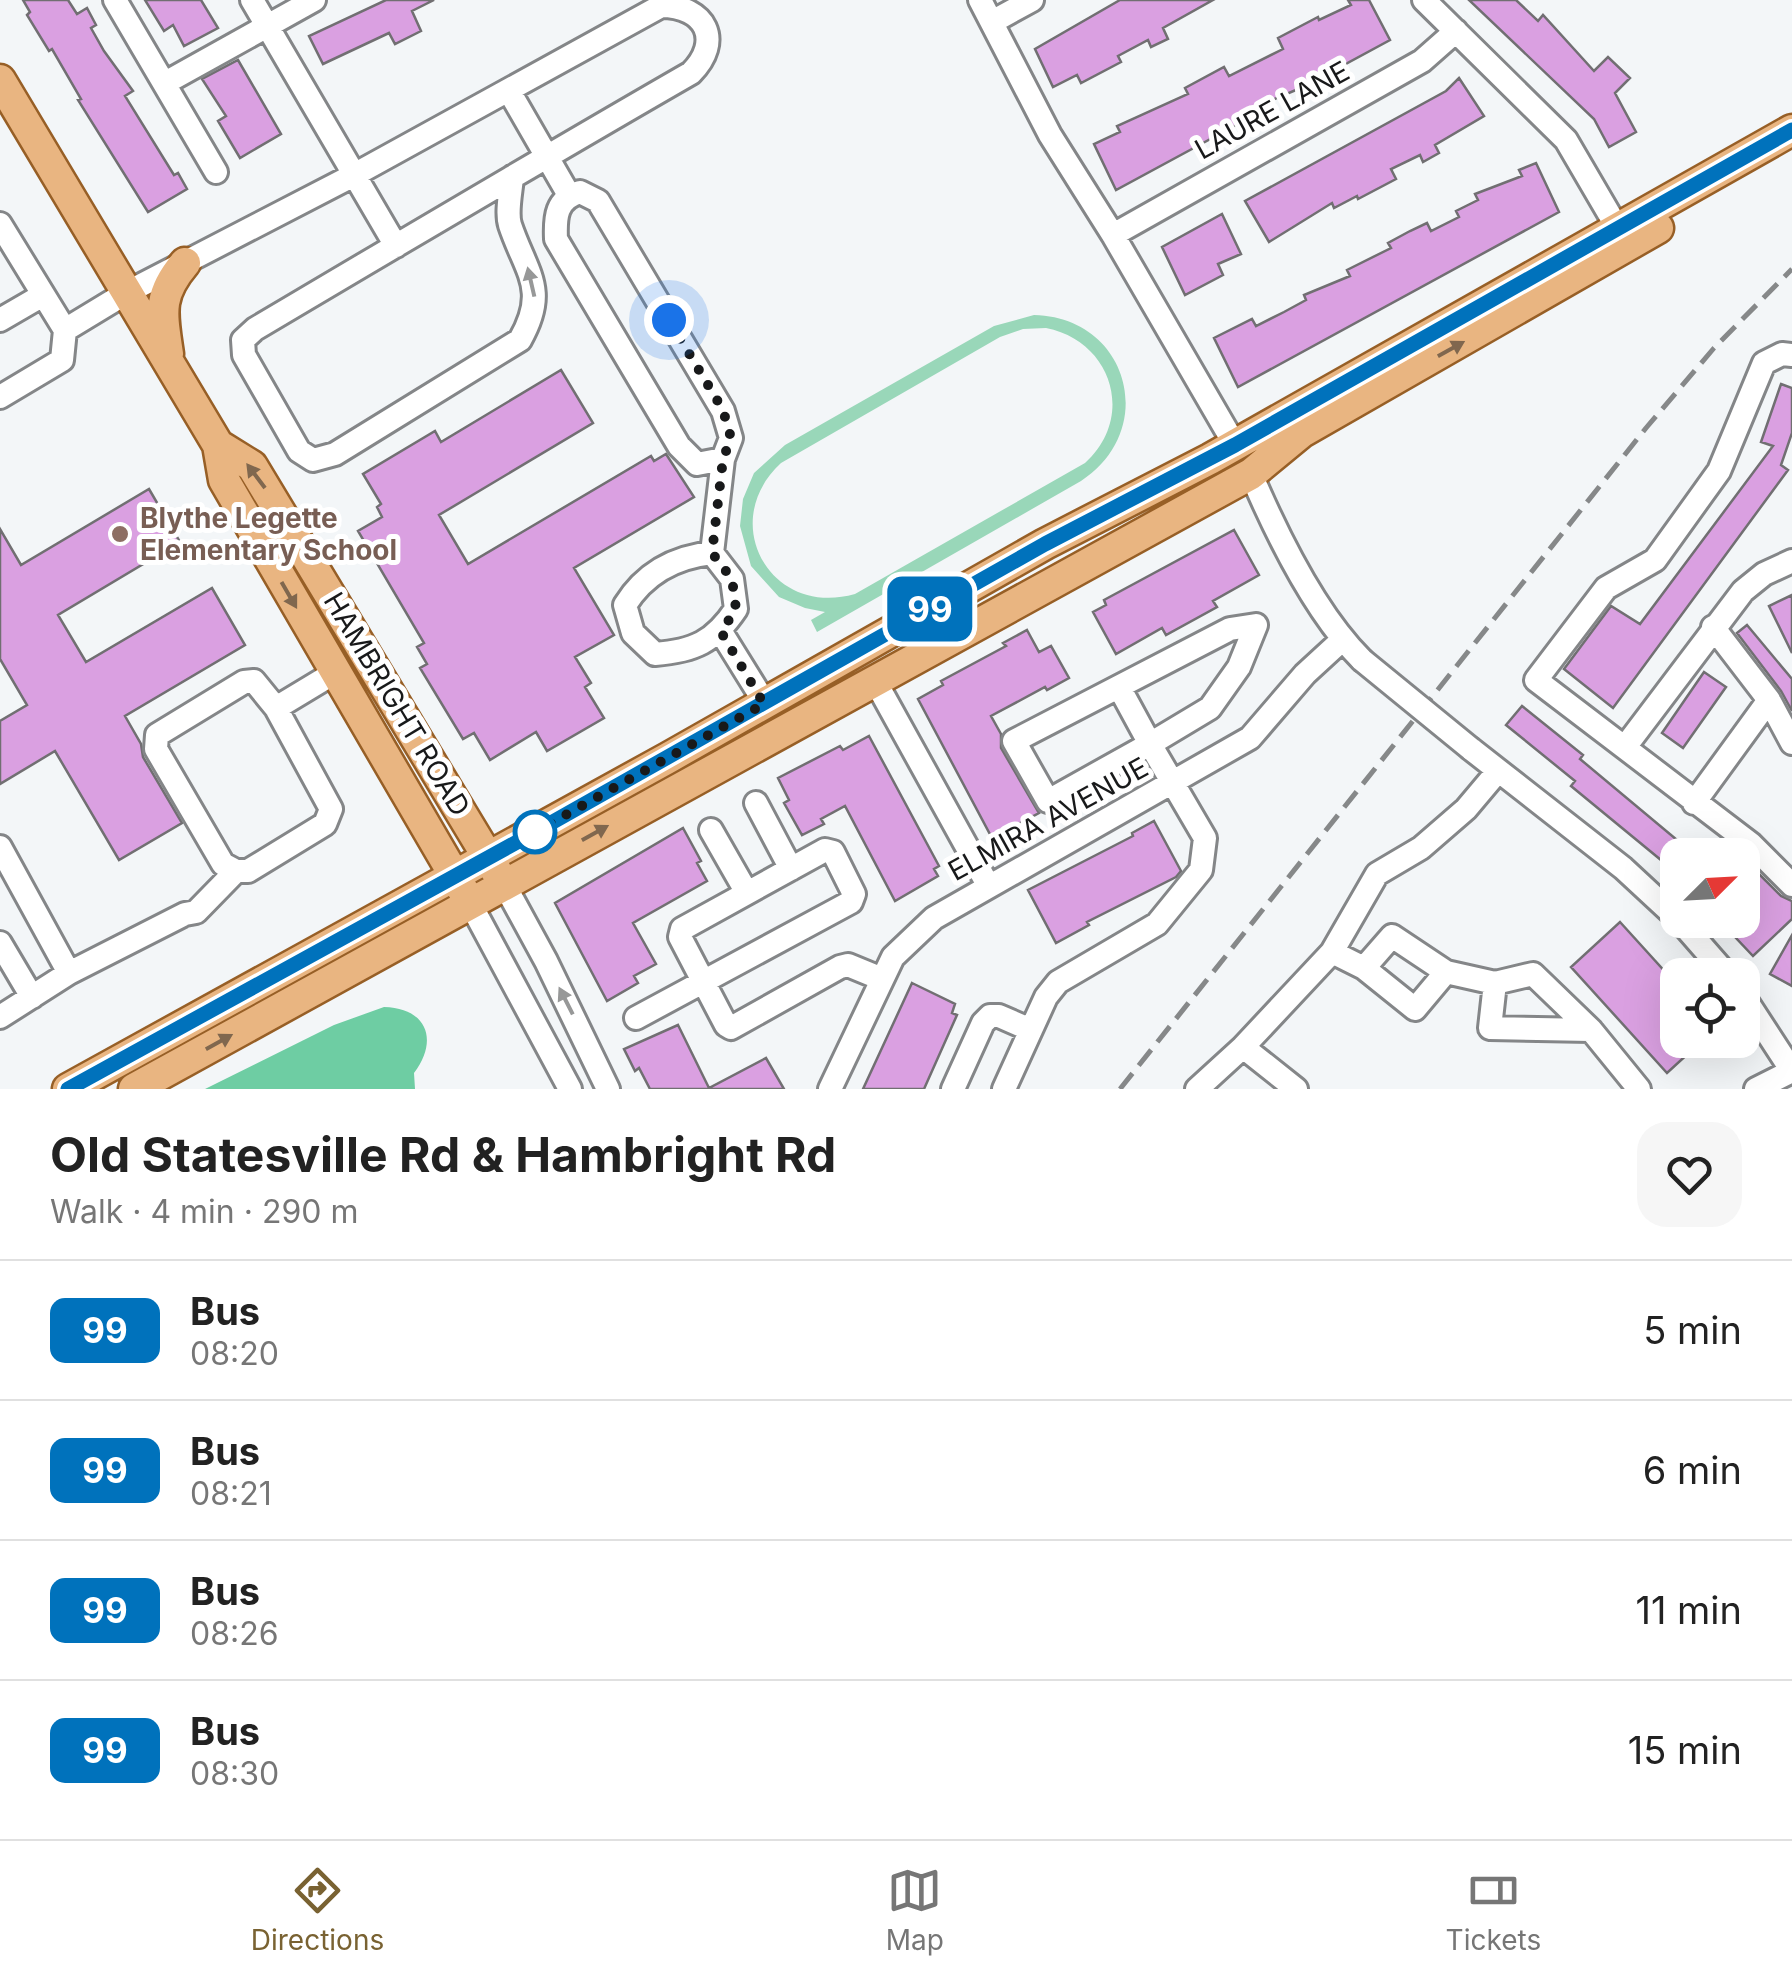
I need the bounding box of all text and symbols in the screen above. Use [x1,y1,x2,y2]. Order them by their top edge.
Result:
street label: LAURE LANE [1189,54,1355,166]
one-way arrow [523,266,538,297]
your location [644,295,694,345]
one-way arrow [1437,340,1466,357]
one-way arrow [247,463,266,489]
place label: Blythe Legette Elementary School [140,501,397,567]
marker: Blythe Legette Elementary School [109,523,131,545]
line badge: 99 [885,576,975,642]
one-way arrow [279,581,297,609]
street label: HAMBRIGHT ROAD [317,586,477,822]
text: 99 [907,588,953,630]
street label: ELMIRA AVENUE [942,750,1154,888]
unlabelled marker [514,811,556,853]
one-way arrow [580,825,609,842]
north arrow [1660,838,1760,938]
map controls [1660,838,1760,1058]
button: locate [1660,958,1760,1058]
one-way arrow [558,986,575,1015]
one-way arrow [205,1034,233,1051]
button: heart [1637,1122,1742,1227]
text: Old Statesville Rd & Hambright Rd [50,1125,836,1184]
text: Walk · 4 min · 290 m [50,1192,359,1231]
text: Bus [190,1288,260,1334]
text: 5 min [1643,1307,1742,1353]
text: 99 [82,1309,128,1351]
text: 08:20 [190,1334,279,1373]
text: Bus [190,1428,260,1474]
text: 6 min [1643,1447,1742,1493]
text: 99 [82,1449,128,1491]
text: 08:21 [190,1474,272,1513]
text: Bus [190,1568,260,1614]
text: 11 min [1635,1587,1742,1633]
text: 99 [82,1589,128,1631]
text: 08:26 [190,1614,279,1653]
text: Bus [190,1708,260,1754]
text: 15 min [1628,1727,1742,1773]
text: 99 [82,1729,128,1771]
text: 08:30 [190,1754,279,1793]
tab: Directions [251,1863,384,1957]
tab: Map [886,1863,944,1957]
tab: Tickets [1446,1863,1541,1957]

